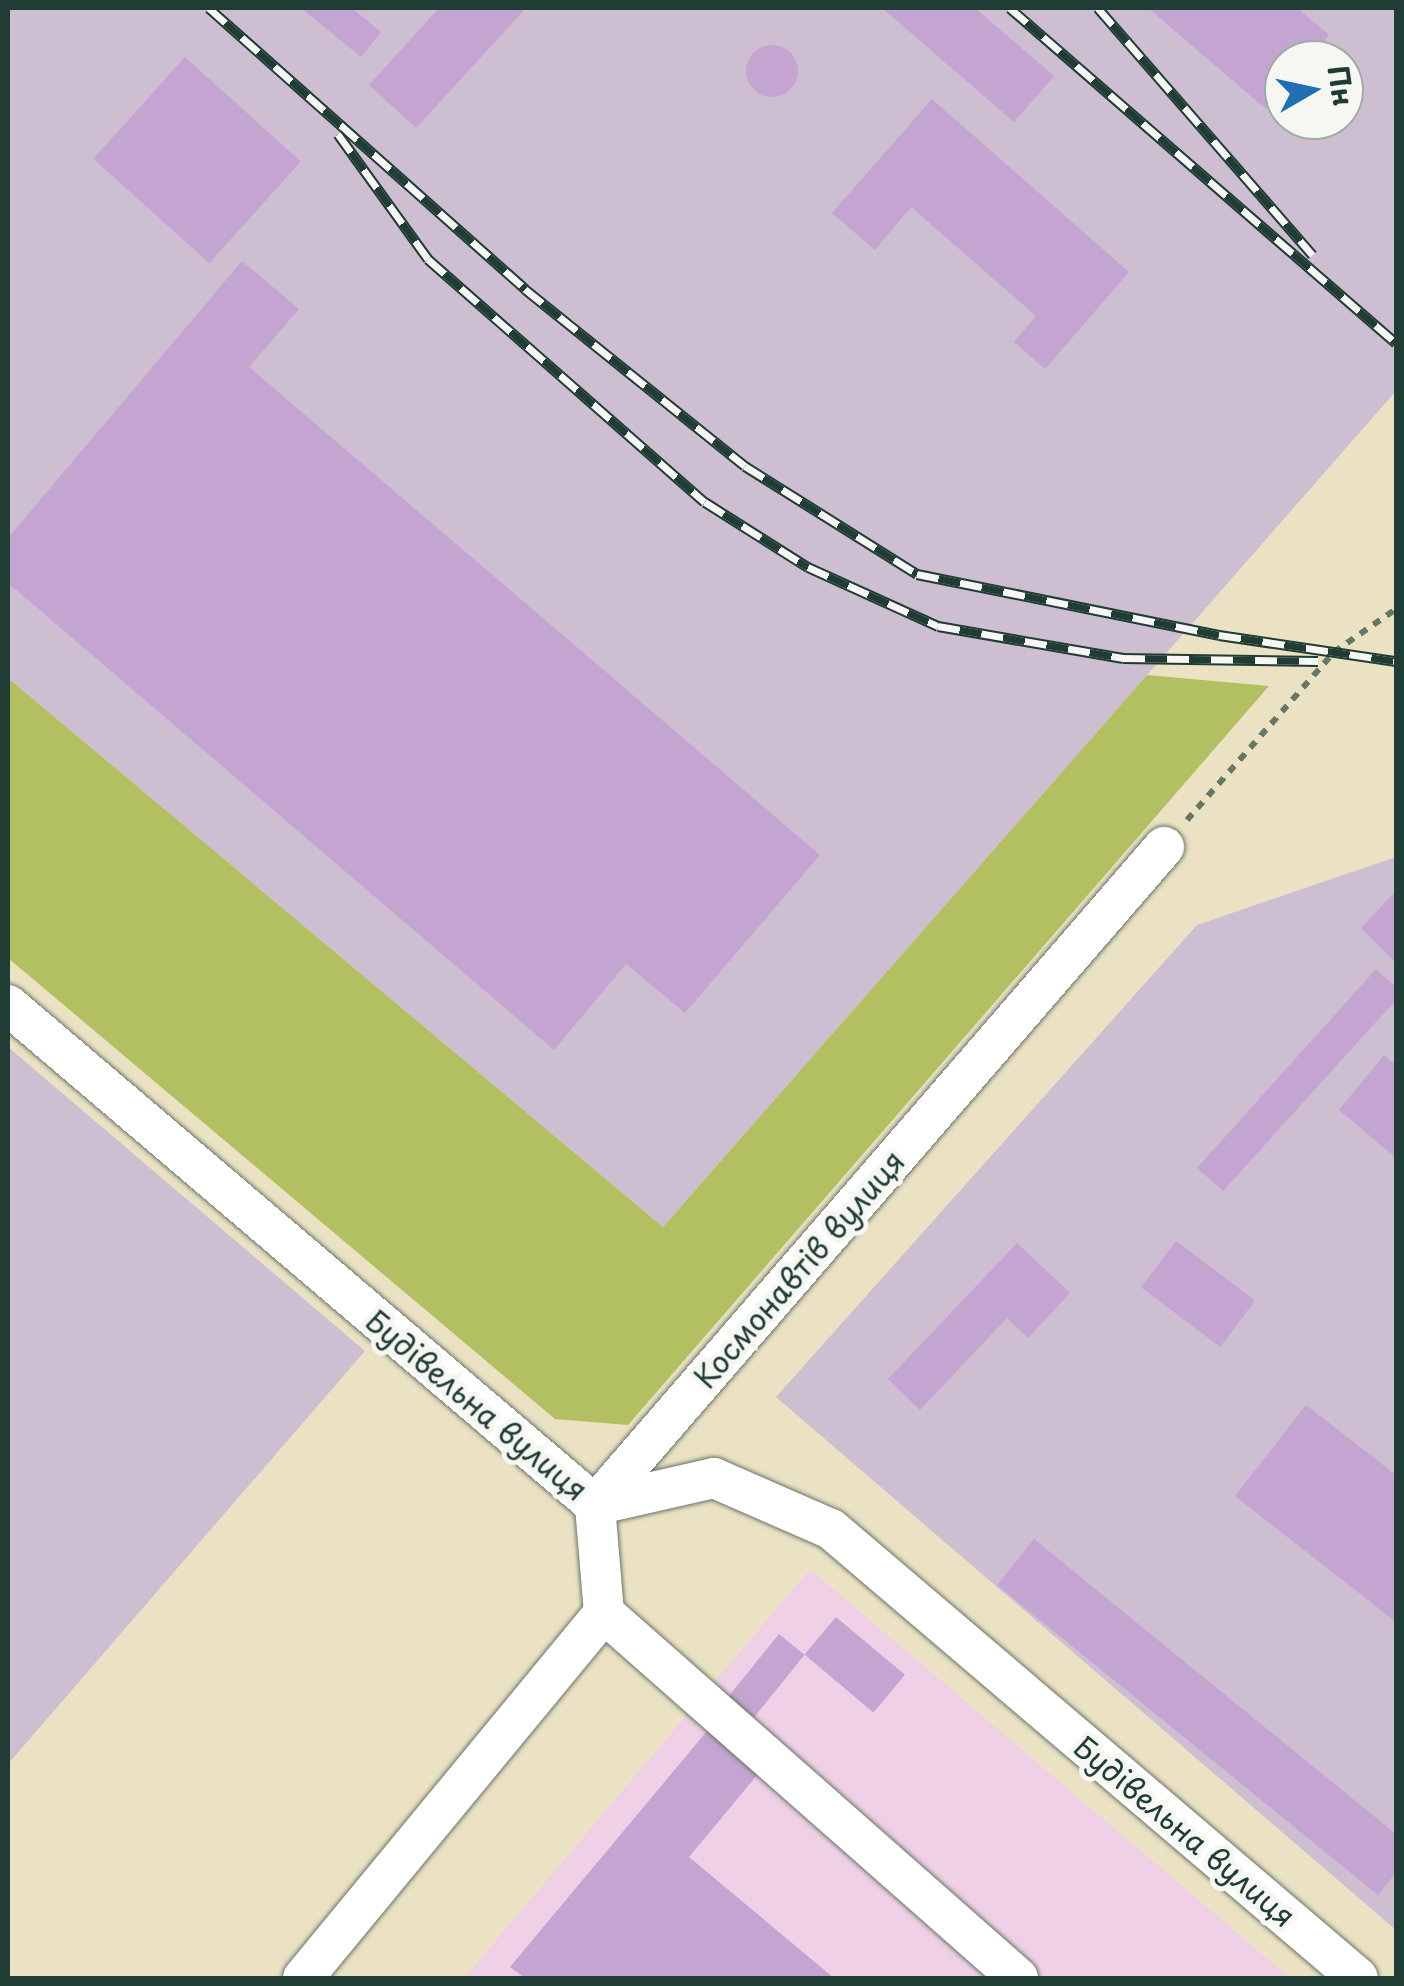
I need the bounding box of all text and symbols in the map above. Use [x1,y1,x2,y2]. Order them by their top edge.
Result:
north arrow [1264,40,1364,140]
text: Пн [1318,62,1367,109]
street label: Космонавтів вулиця [686,1143,912,1395]
street label: Будівельна вулиця [359,1302,595,1508]
street label: Будівельна вулиця [1067,1728,1303,1934]

